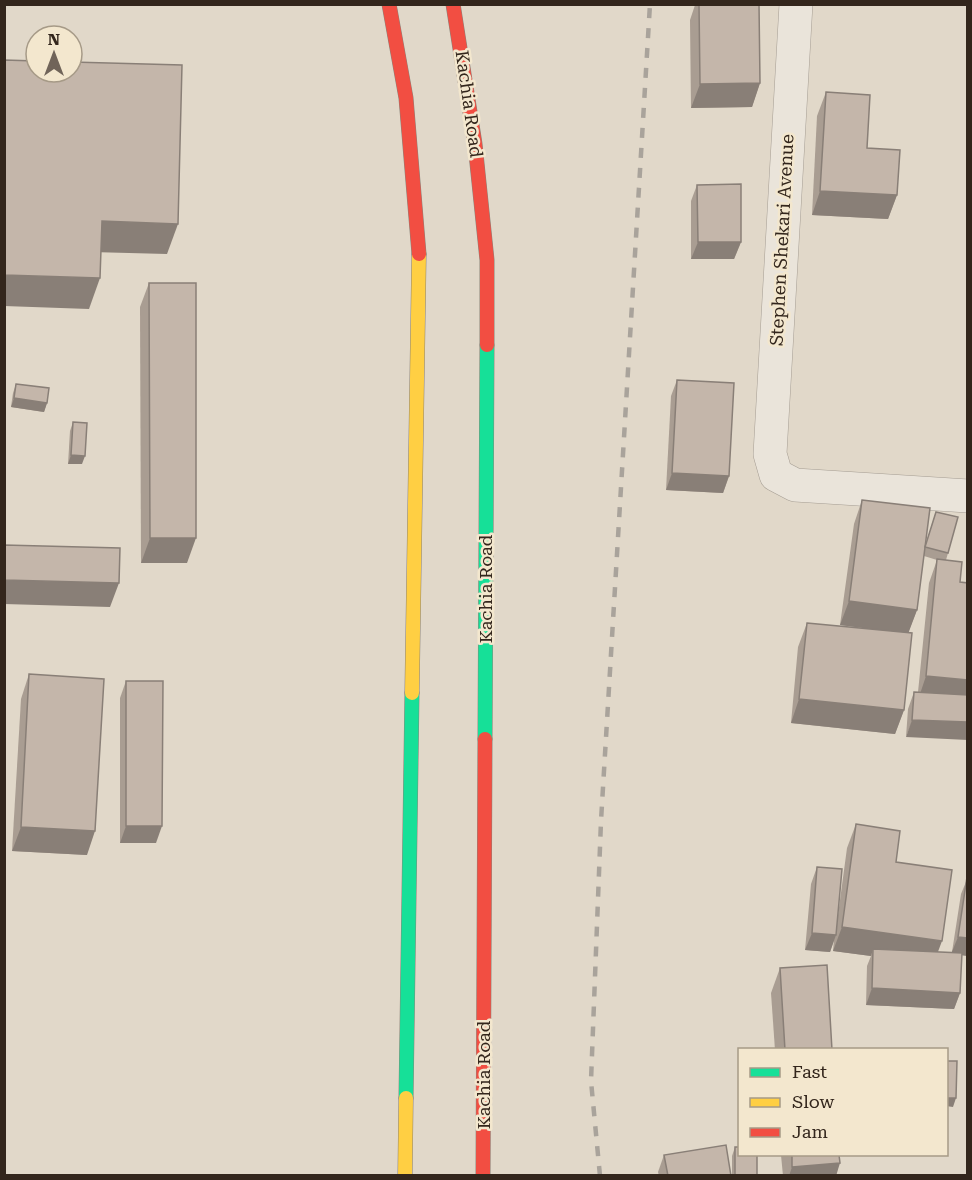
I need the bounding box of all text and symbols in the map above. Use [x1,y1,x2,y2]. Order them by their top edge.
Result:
north arrow [24,24,84,84]
text: N [48,30,60,49]
street label: Kachia Road [452,49,487,160]
street label: Stephen Shekari Avenue [765,133,798,347]
street label: Kachia Road [475,534,496,643]
street label: Kachia Road [473,1020,494,1129]
legend [738,1048,948,1156]
text: Fast [792,1061,827,1082]
text: Slow [792,1091,834,1112]
text: Jam [792,1121,828,1142]

